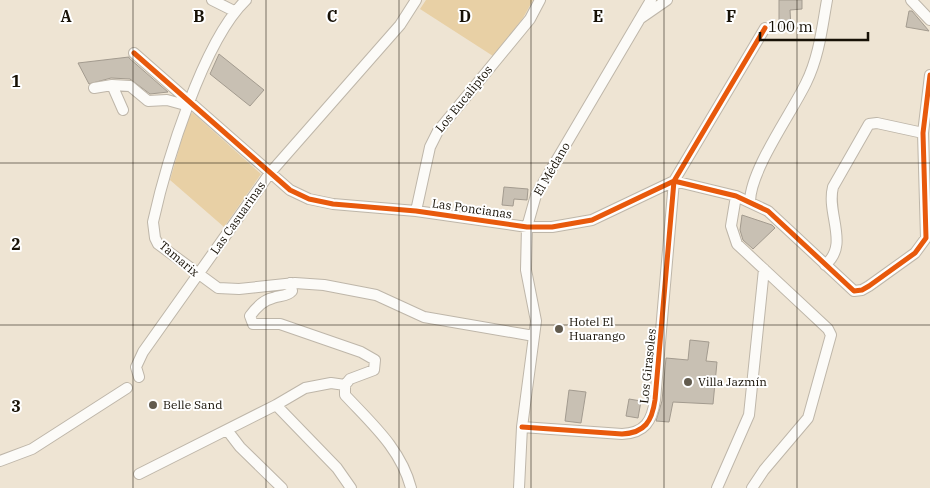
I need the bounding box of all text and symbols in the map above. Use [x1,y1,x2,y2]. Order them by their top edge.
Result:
text: A [60,6,72,26]
text: B [193,6,205,26]
text: C [327,6,337,26]
text: D [459,6,471,26]
text: E [593,6,603,26]
text: F [726,6,736,26]
scale bar [760,10,868,42]
text: 100 m [768,17,813,36]
street label: Los Eucaliptos [432,62,495,135]
text: 1 [11,71,21,91]
street label: El Médano [530,139,573,198]
street label: Las Casuarinas [207,178,268,257]
street label: Las Poncianas [431,195,513,222]
text: 2 [11,234,21,254]
street label: Tamarix [156,238,203,280]
place label: Hotel El Huarango [569,314,625,343]
marker: Hotel El Huarango [553,323,565,335]
street label: Los Girasoles [636,328,659,404]
place label: Villa Jazmín [698,374,767,389]
marker: Villa Jazmín [682,376,694,388]
text: 3 [11,396,21,416]
place label: Belle Sand [163,397,222,412]
marker: Belle Sand [147,399,159,411]

